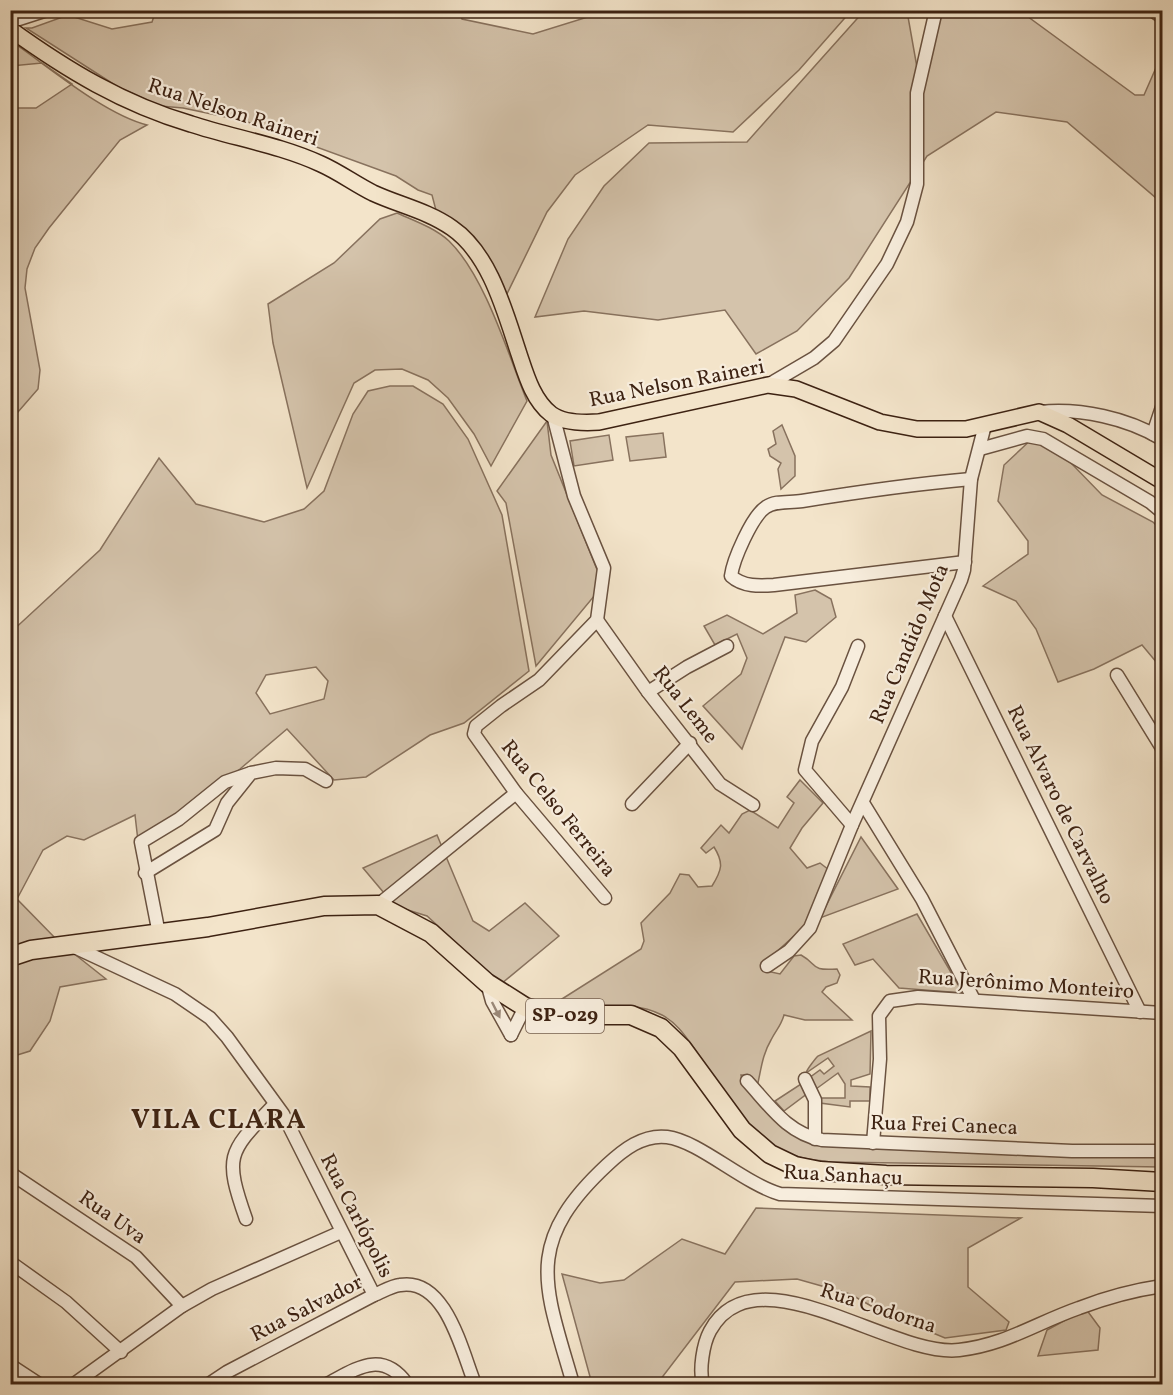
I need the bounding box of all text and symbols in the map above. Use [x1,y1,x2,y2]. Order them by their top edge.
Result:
street label: Rua Nelson Raineri [144,72,322,154]
street label: Rua Nelson Raineri [587,353,767,415]
street label: Rua Candido Mota [863,560,957,728]
street label: Rua Leme [646,660,725,750]
street label: Rua Alvaro de Carvalho [999,701,1121,909]
street label: Rua Celso Ferreira [494,734,622,884]
street label: Rua Jerônimo Monteiro [917,963,1135,1007]
road number: SP-029 [526,999,604,1033]
one-way arrow [492,1002,501,1019]
district label: VILA CLARA [131,1102,307,1140]
street label: Rua Frei Caneca [870,1109,1018,1143]
street label: Rua Carlópolis [312,1149,400,1283]
street label: Rua Sanhaçu [782,1158,904,1194]
street label: Rua Uva [72,1184,152,1252]
street label: Rua Salvador [246,1268,368,1350]
street label: Rua Codorna [816,1277,940,1341]

